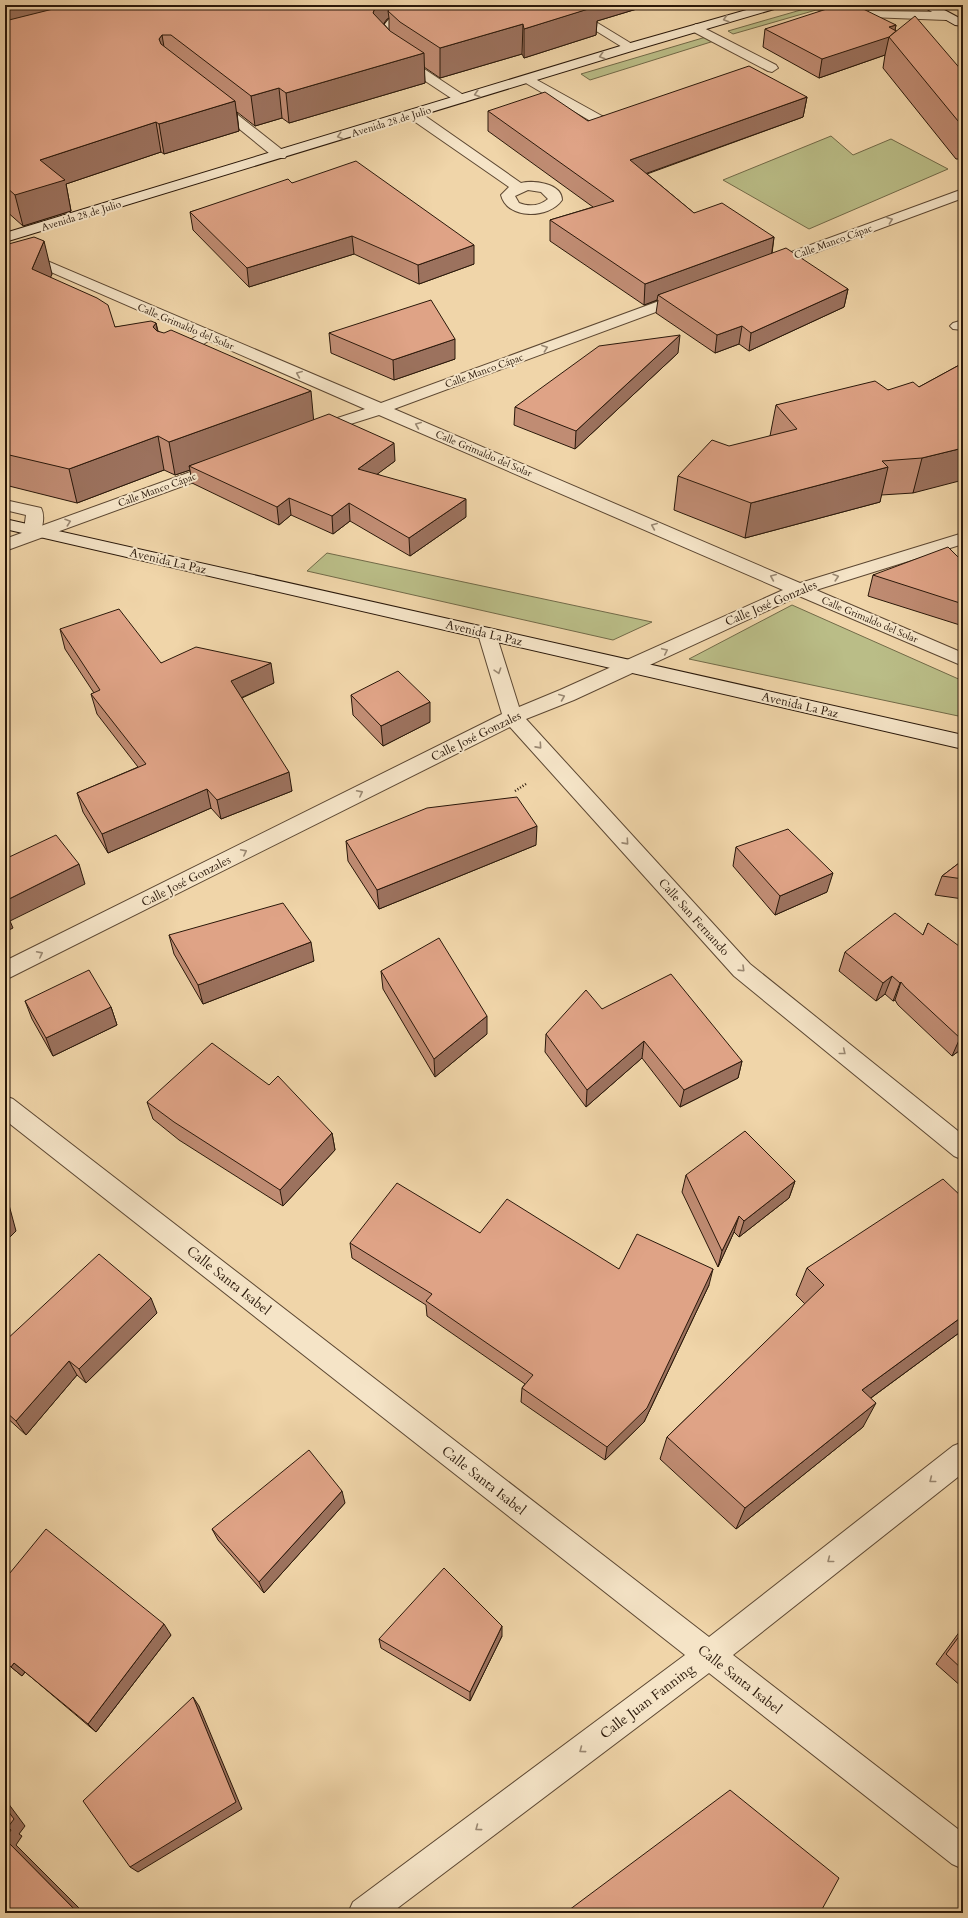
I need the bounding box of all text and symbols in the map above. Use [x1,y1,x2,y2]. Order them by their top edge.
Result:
one-way arrow [723,14,730,23]
one-way arrow [598,52,605,60]
one-way arrow [474,90,481,98]
street label: Avenida 28 de Julio [350,103,433,141]
one-way arrow [336,131,343,140]
street label: Avenida 28 de Julio [40,197,123,235]
one-way arrow [887,217,894,225]
street label: Calle Manco Cápac [792,221,875,263]
street label: Calle Grimaldo del Solar [135,300,236,354]
one-way arrow [542,344,549,352]
street label: Calle Manco Cápac [443,350,526,392]
one-way arrow [295,371,303,379]
one-way arrow [415,422,423,430]
street label: Calle Grimaldo del Solar [433,427,534,481]
street label: Calle Manco Cápac [116,469,199,511]
one-way arrow [64,518,71,527]
one-way arrow [650,523,658,531]
street label: Avenida La Paz [128,544,209,578]
one-way arrow [770,574,777,582]
one-way arrow [832,574,839,582]
street label: Calle José Gonzales [723,576,819,630]
street label: Calle Grimaldo del Solar [819,593,920,647]
street label: Avenida La Paz [444,616,525,650]
one-way arrow [662,647,669,655]
one-way arrow [494,668,502,675]
street label: Avenida La Paz [760,688,841,722]
one-way arrow [558,694,566,702]
street label: Calle José Gonzales [428,707,524,765]
one-way arrow [534,741,542,749]
one-way arrow [356,791,363,798]
one-way arrow [622,838,629,845]
one-way arrow [239,849,247,857]
street label: Calle José Gonzales [139,852,233,910]
street label: Calle San Fernando [655,875,733,959]
one-way arrow [36,951,43,959]
one-way arrow [737,965,745,972]
one-way arrow [838,1047,845,1054]
street label: Calle Santa Isabel [183,1241,275,1320]
street label: Calle Santa Isabel [438,1441,530,1520]
one-way arrow [930,1475,937,1482]
one-way arrow [827,1555,834,1562]
street label: Calle Santa Isabel [694,1640,786,1719]
street label: Calle Juan Fanning [596,1659,699,1743]
one-way arrow [580,1745,587,1752]
one-way arrow [476,1823,483,1830]

